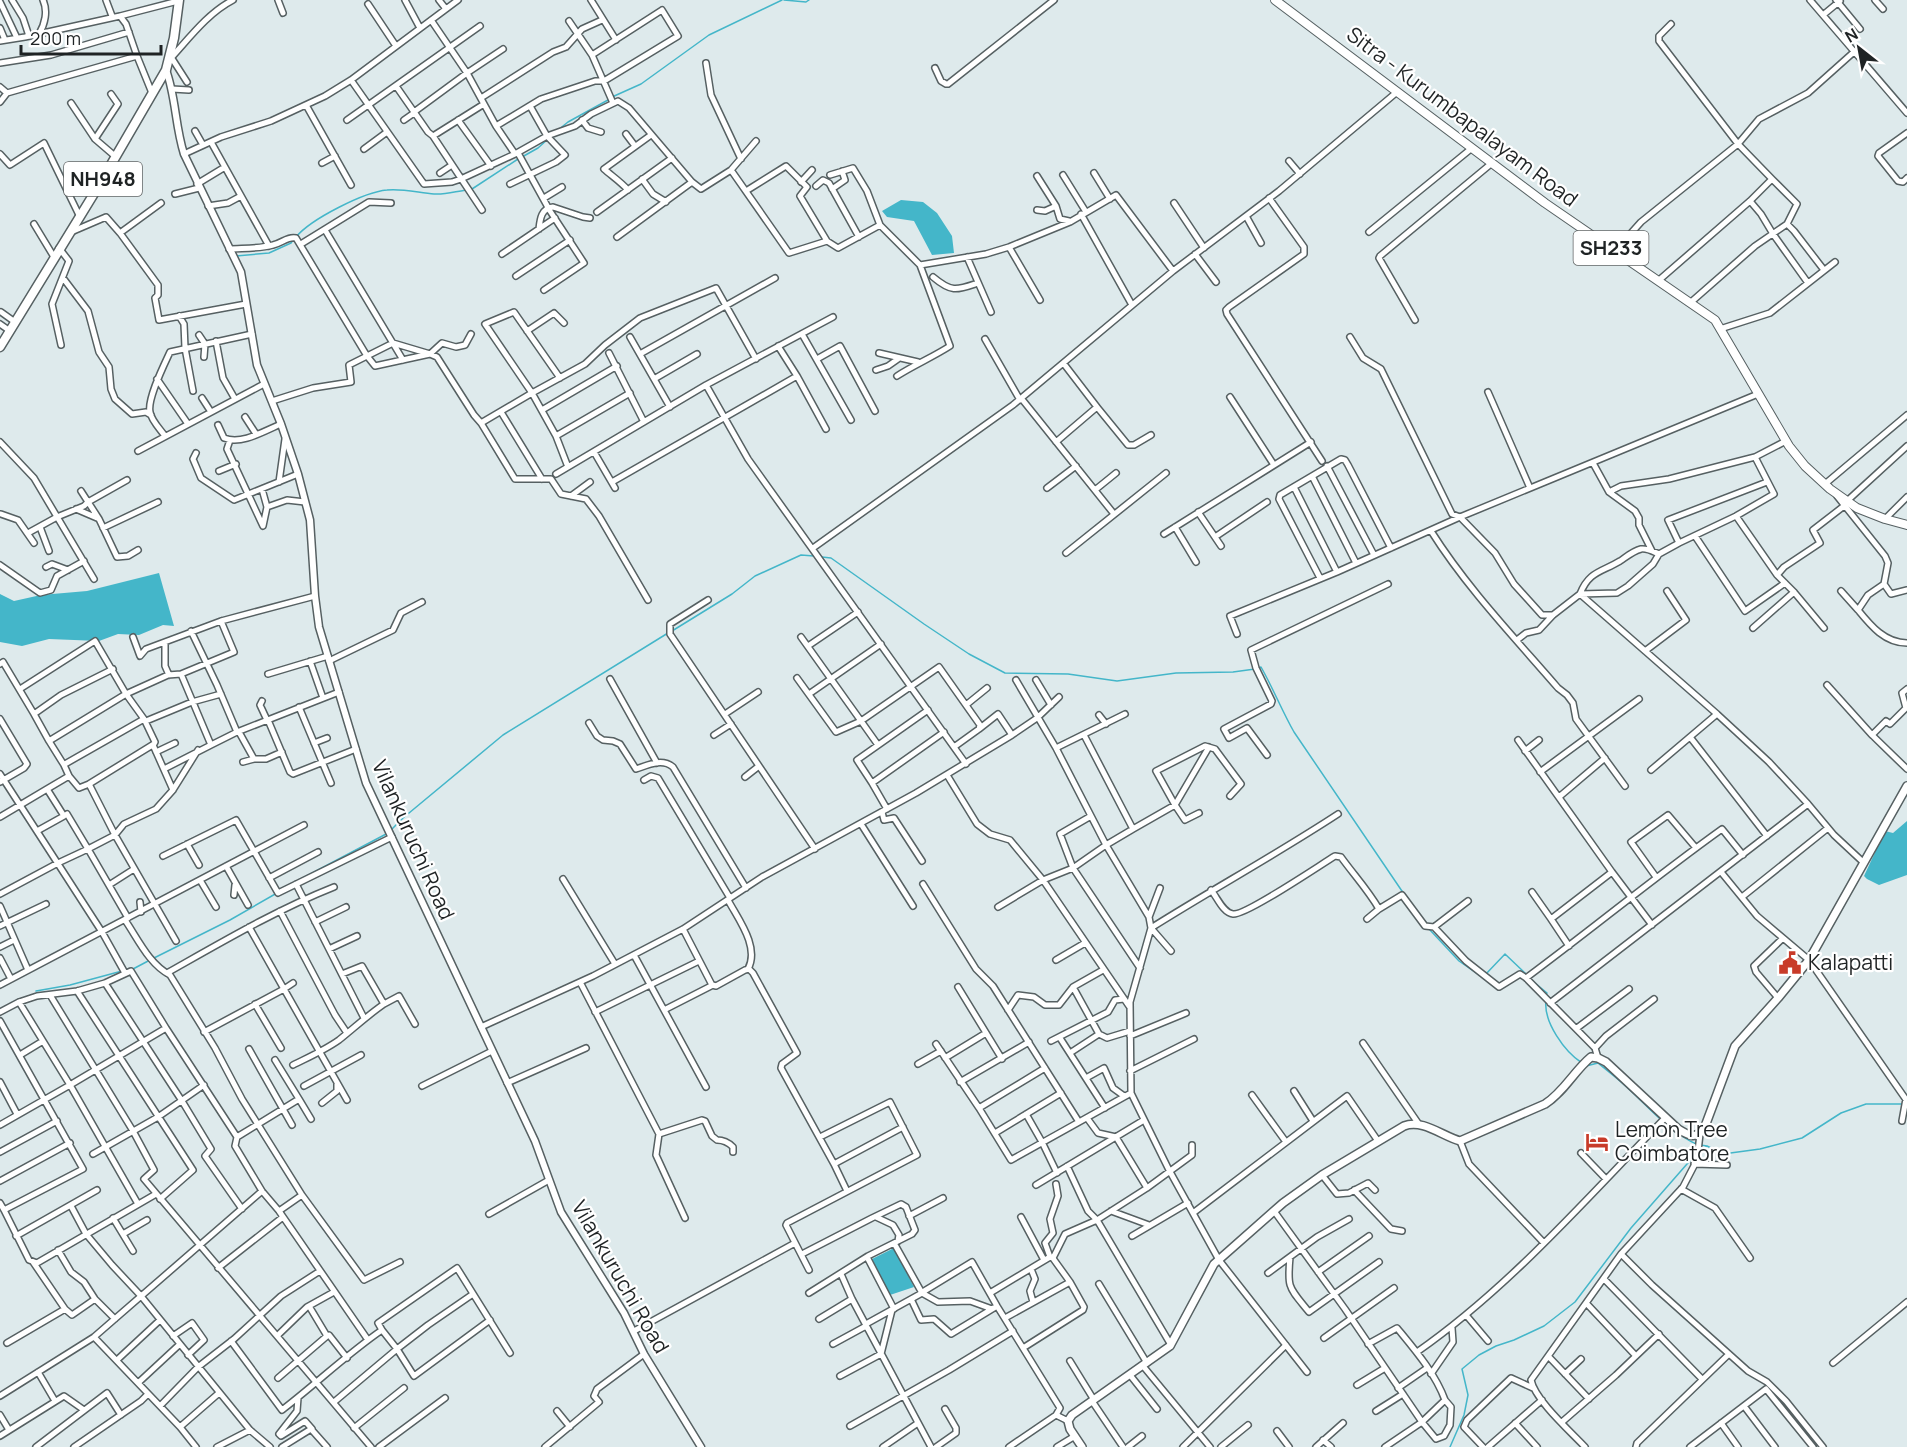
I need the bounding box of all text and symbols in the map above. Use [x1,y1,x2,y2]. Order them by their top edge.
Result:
scale bar [21,18,160,56]
north arrow [1829,18,1889,78]
street label: Sitra - Kurumbapalayam Road [1341,20,1584,212]
text: N [1841,23,1862,48]
text: 200 m [30,26,81,50]
road number: NH948 [64,162,142,196]
road number: SH233 [1574,231,1648,265]
street label: Vilankuruchi Road [366,755,462,924]
place label: Kalapatti [1808,948,1893,976]
public building icon: Kalapatti [1777,950,1803,976]
place label: Lemon Tree Coimbatore [1615,1115,1729,1167]
hotel icon: Lemon Tree Coimbatore [1584,1129,1610,1155]
street label: Vilankuruchi Road [566,1195,676,1358]

